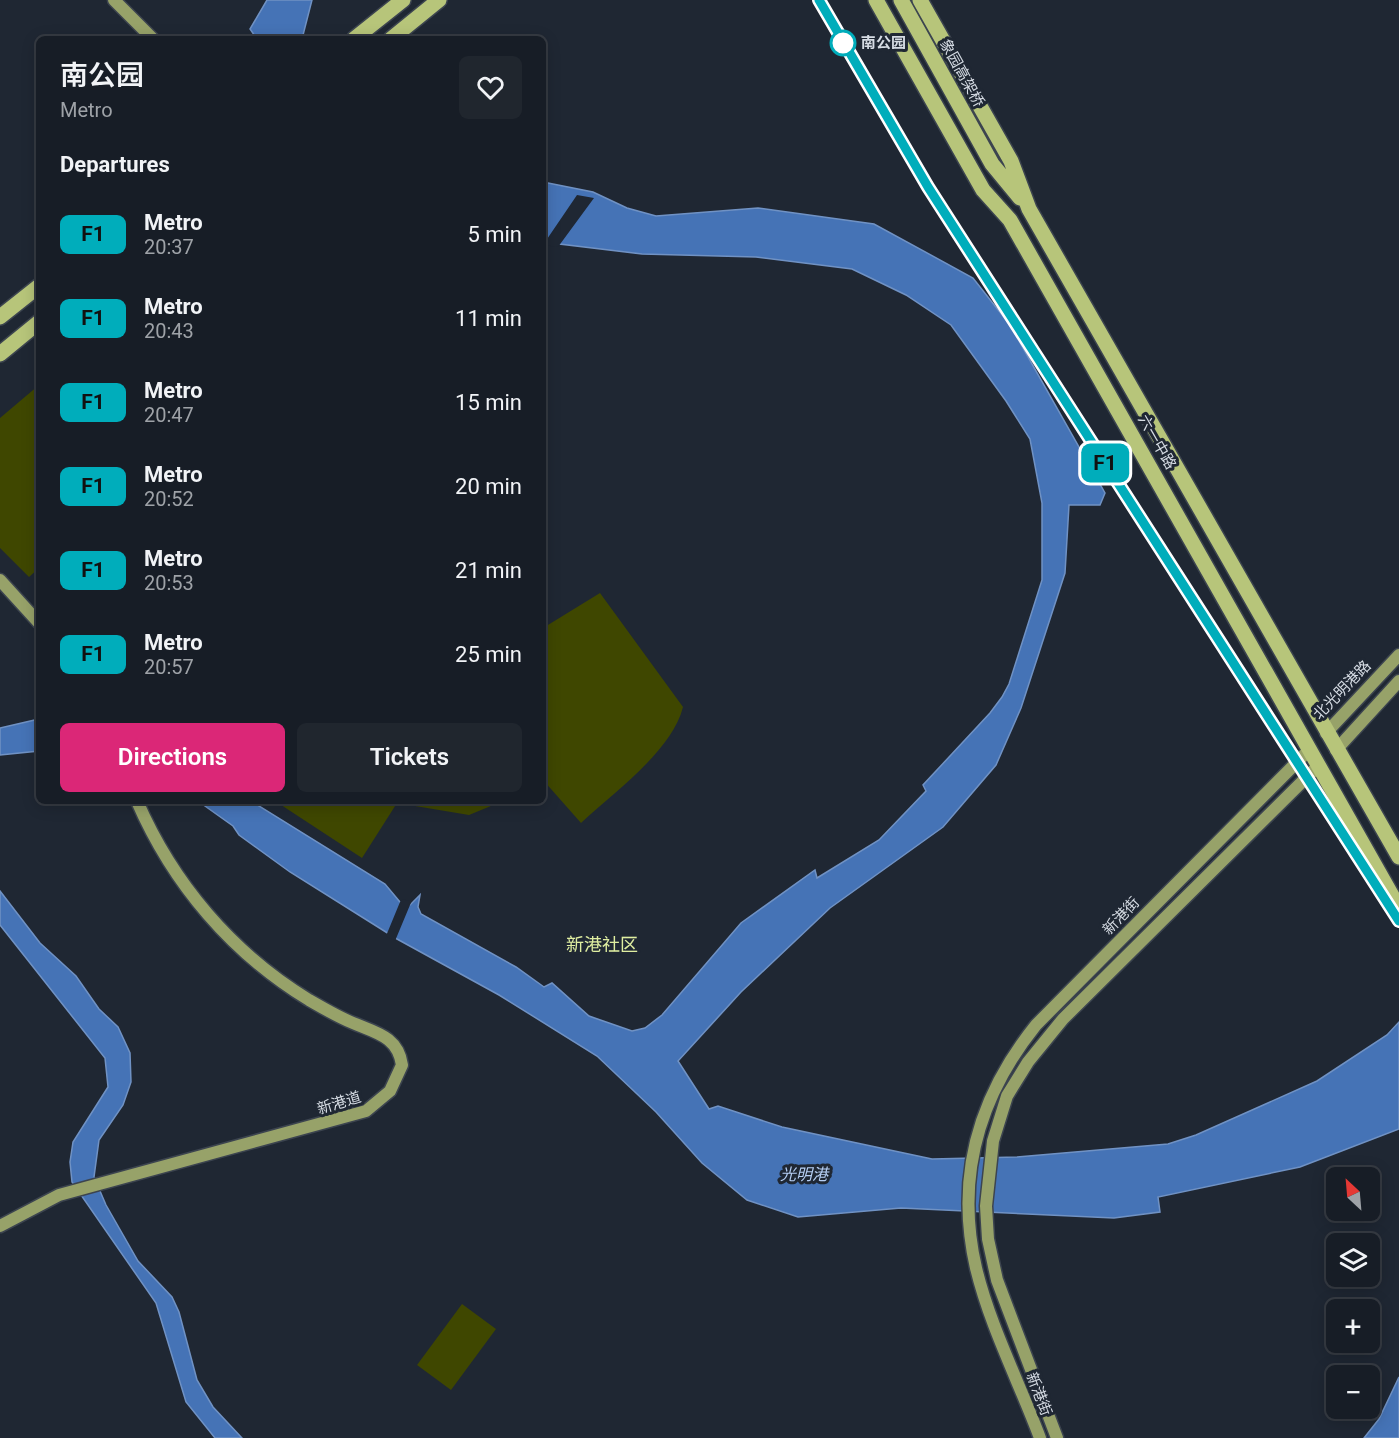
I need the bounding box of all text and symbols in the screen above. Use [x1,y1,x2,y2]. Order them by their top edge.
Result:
marker: 南公园 [830,30,856,56]
place label: 南公园 [861,34,906,52]
street label: 象园高架桥 [936,36,988,110]
button: heart [459,56,522,119]
text: 南公园 [60,59,144,92]
text: Metro [60,98,113,122]
text: Departures [60,152,170,177]
text: Metro [144,210,203,235]
text: F1 [81,222,105,246]
text: 5 min [467,222,522,247]
text: 20:37 [144,235,194,259]
text: Metro [144,294,203,319]
text: F1 [81,306,105,330]
text: 11 min [455,306,522,331]
text: 20:43 [144,319,194,343]
text: Metro [144,378,203,403]
text: F1 [81,390,105,414]
text: 15 min [455,390,522,415]
text: 20:47 [144,403,194,427]
street label: 六一中路 [1134,412,1180,472]
line badge: F1 [1078,444,1132,482]
text: F1 [1093,451,1117,475]
text: Metro [144,462,203,487]
text: F1 [81,474,105,498]
text: 20 min [455,474,522,499]
text: 20:52 [144,487,194,511]
text: Metro [144,546,203,571]
text: F1 [81,558,105,582]
text: 21 min [455,558,522,583]
text: 20:53 [144,571,194,595]
text: Metro [144,630,203,655]
text: F1 [81,642,105,666]
text: 25 min [455,642,522,667]
text: 20:57 [144,655,194,679]
street label: 北光明港路 [1309,657,1375,723]
button: Directions [60,723,285,792]
button: Tickets [297,723,522,792]
street label: 新港街 [1099,894,1143,938]
district label: 新港社区 [566,934,638,955]
street label: 新港道 [315,1088,363,1118]
water label: 光明港 [780,1165,830,1184]
north arrow [1326,1167,1380,1221]
map controls [1326,1167,1380,1419]
button: layers [1326,1233,1380,1287]
button: + [1326,1299,1380,1353]
button: − [1326,1365,1380,1419]
street label: 新港街 [1023,1370,1055,1418]

